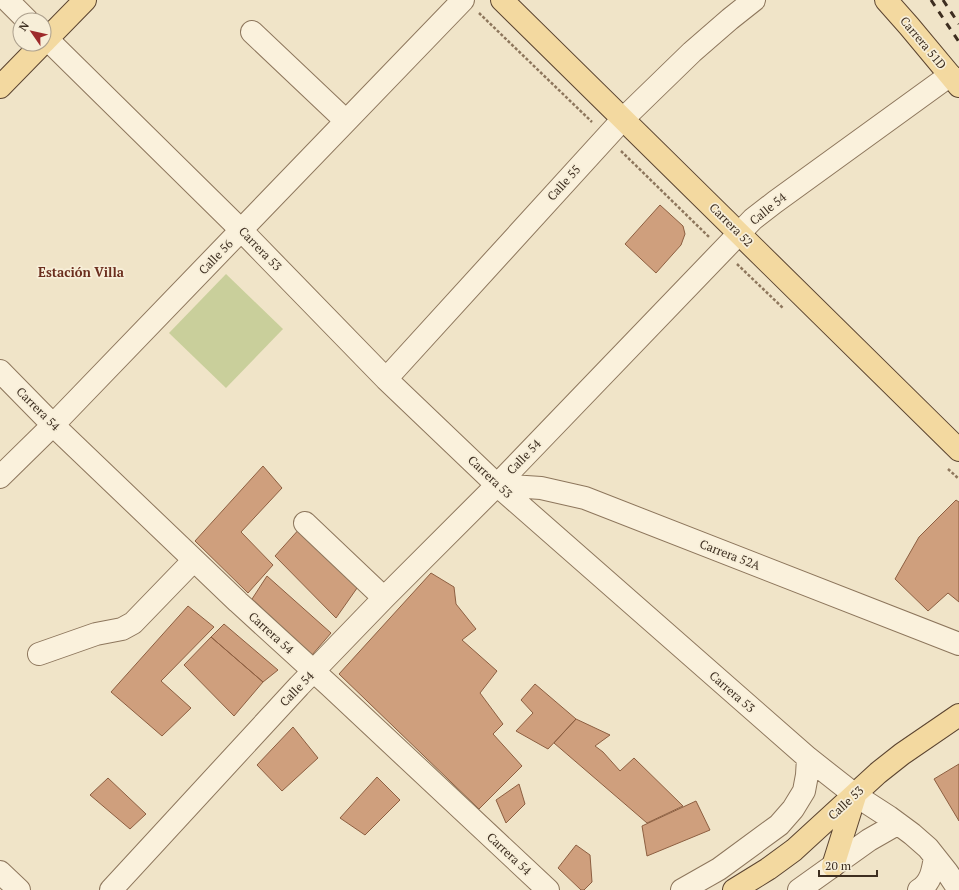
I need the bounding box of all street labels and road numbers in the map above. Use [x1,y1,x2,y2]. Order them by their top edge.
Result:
street label: Carrera 51D [897,13,950,72]
street label: Calle 55 [544,162,584,204]
street label: Calle 54 [746,189,789,228]
street label: Carrera 52 [706,200,756,250]
street label: Carrera 53 [236,224,285,274]
street label: Calle 56 [195,236,236,277]
street label: Carrera 54 [13,384,64,434]
street label: Calle 54 [503,436,544,477]
street label: Carrera 53 [465,452,516,501]
street label: Carrera 52A [698,536,763,573]
street label: Carrera 54 [246,609,297,657]
street label: Calle 54 [276,668,317,709]
street label: Carrera 53 [706,668,758,715]
street label: Calle 53 [825,783,866,823]
street label: Carrera 54 [484,829,535,878]

